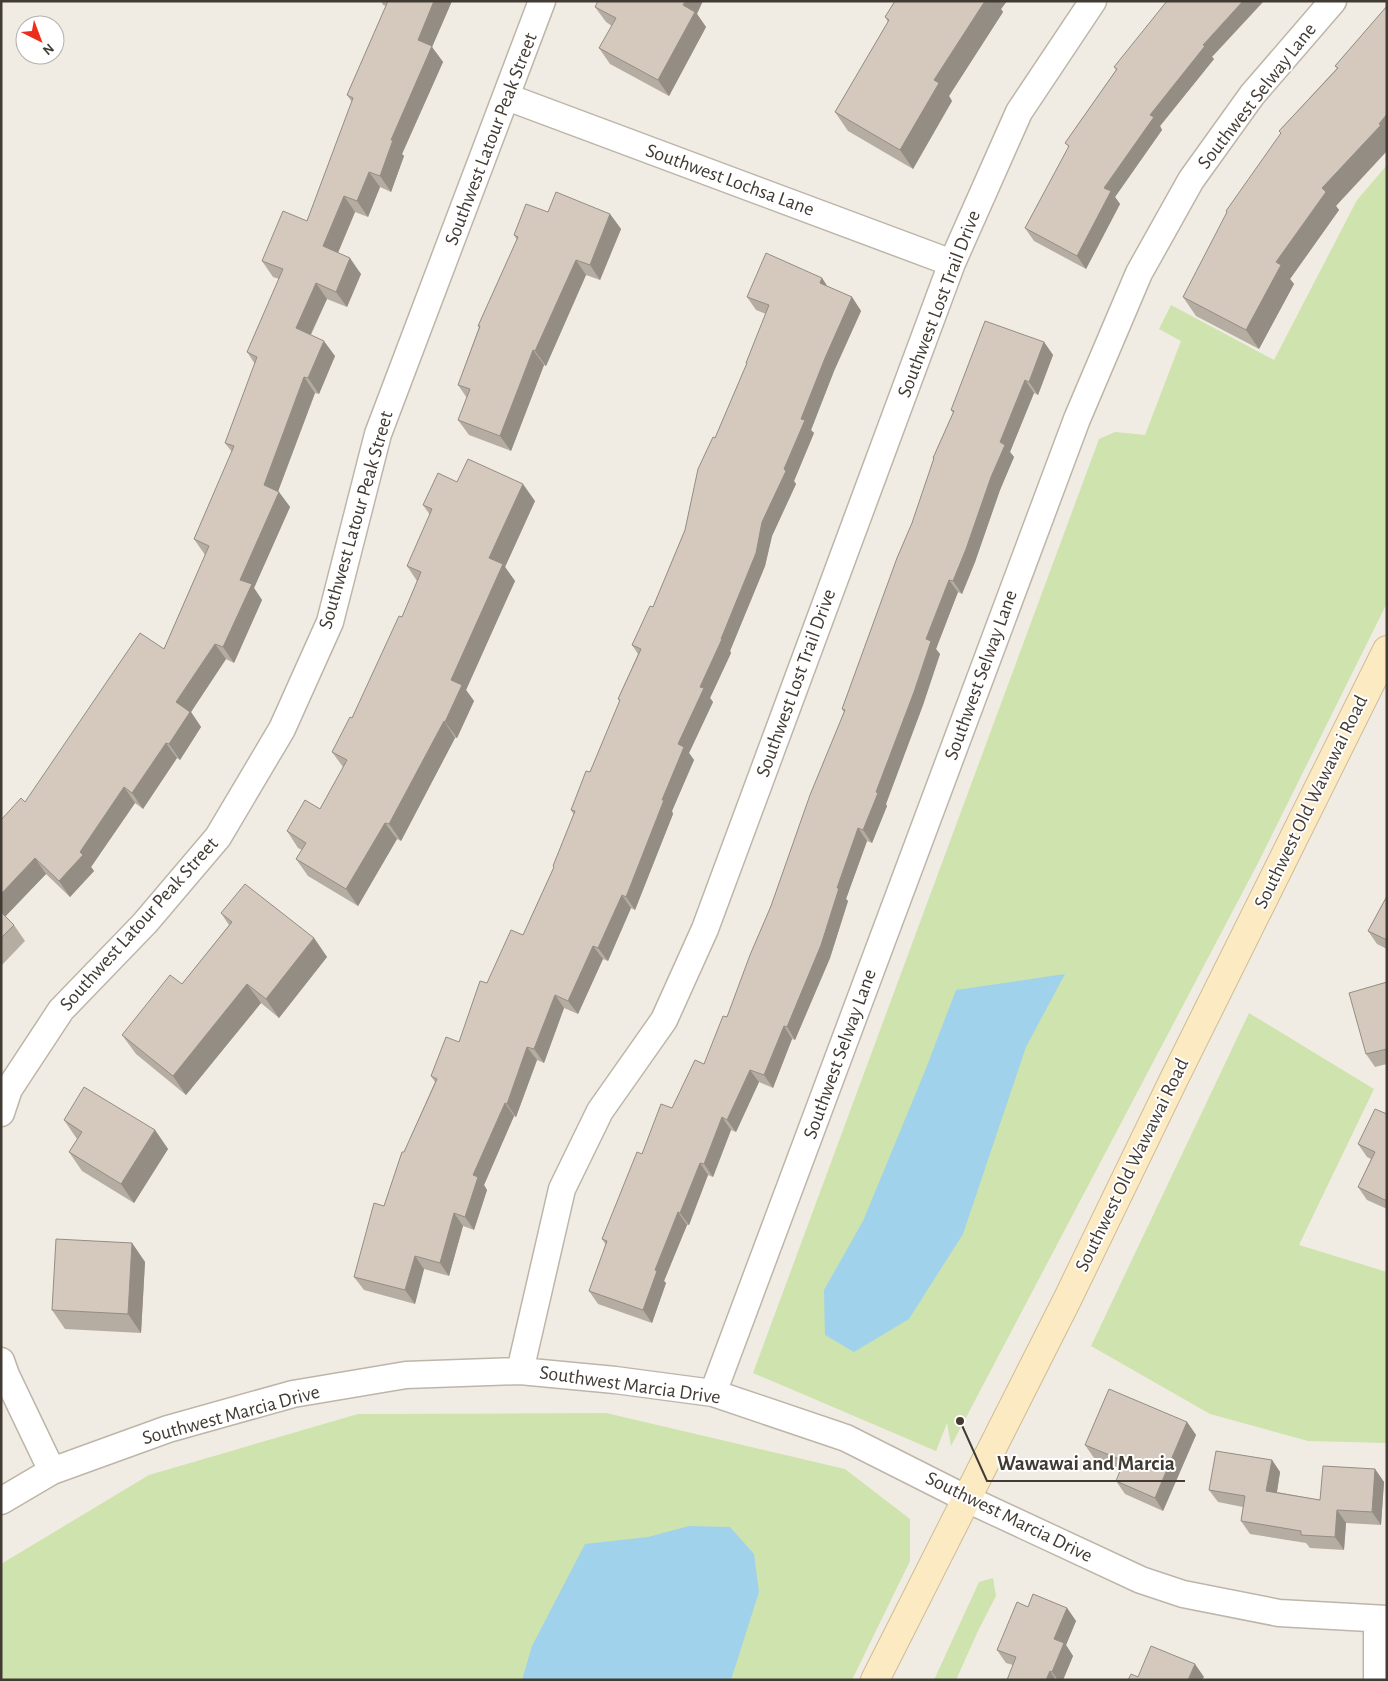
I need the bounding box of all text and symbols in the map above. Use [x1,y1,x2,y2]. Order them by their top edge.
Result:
north arrow [15,15,65,65]
street label: Southwest Selway Lane [1194,19,1320,173]
street label: Southwest Latour Peak Street [441,29,541,248]
text: N [40,40,56,57]
street label: Southwest Lochsa Lane [643,140,817,220]
street label: Southwest Lost Trail Drive [894,208,984,400]
street label: Southwest Latour Peak Street [315,408,397,631]
street label: Southwest Lost Trail Drive [753,586,839,780]
street label: Southwest Selway Lane [941,587,1021,763]
street label: Southwest Old Wawawai Road [1251,692,1371,912]
street label: Southwest Latour Peak Street [56,833,222,1015]
street label: Southwest Selway Lane [800,966,880,1142]
street label: Southwest Old Wawawai Road [1072,1055,1192,1275]
street label: Southwest Marcia Drive [538,1362,722,1408]
street label: Southwest Marcia Drive [140,1382,322,1448]
callout: Wawawai and Marcia [987,1445,1185,1481]
text: Wawawai and Marcia [997,1453,1175,1474]
street label: Southwest Marcia Drive [923,1468,1095,1566]

